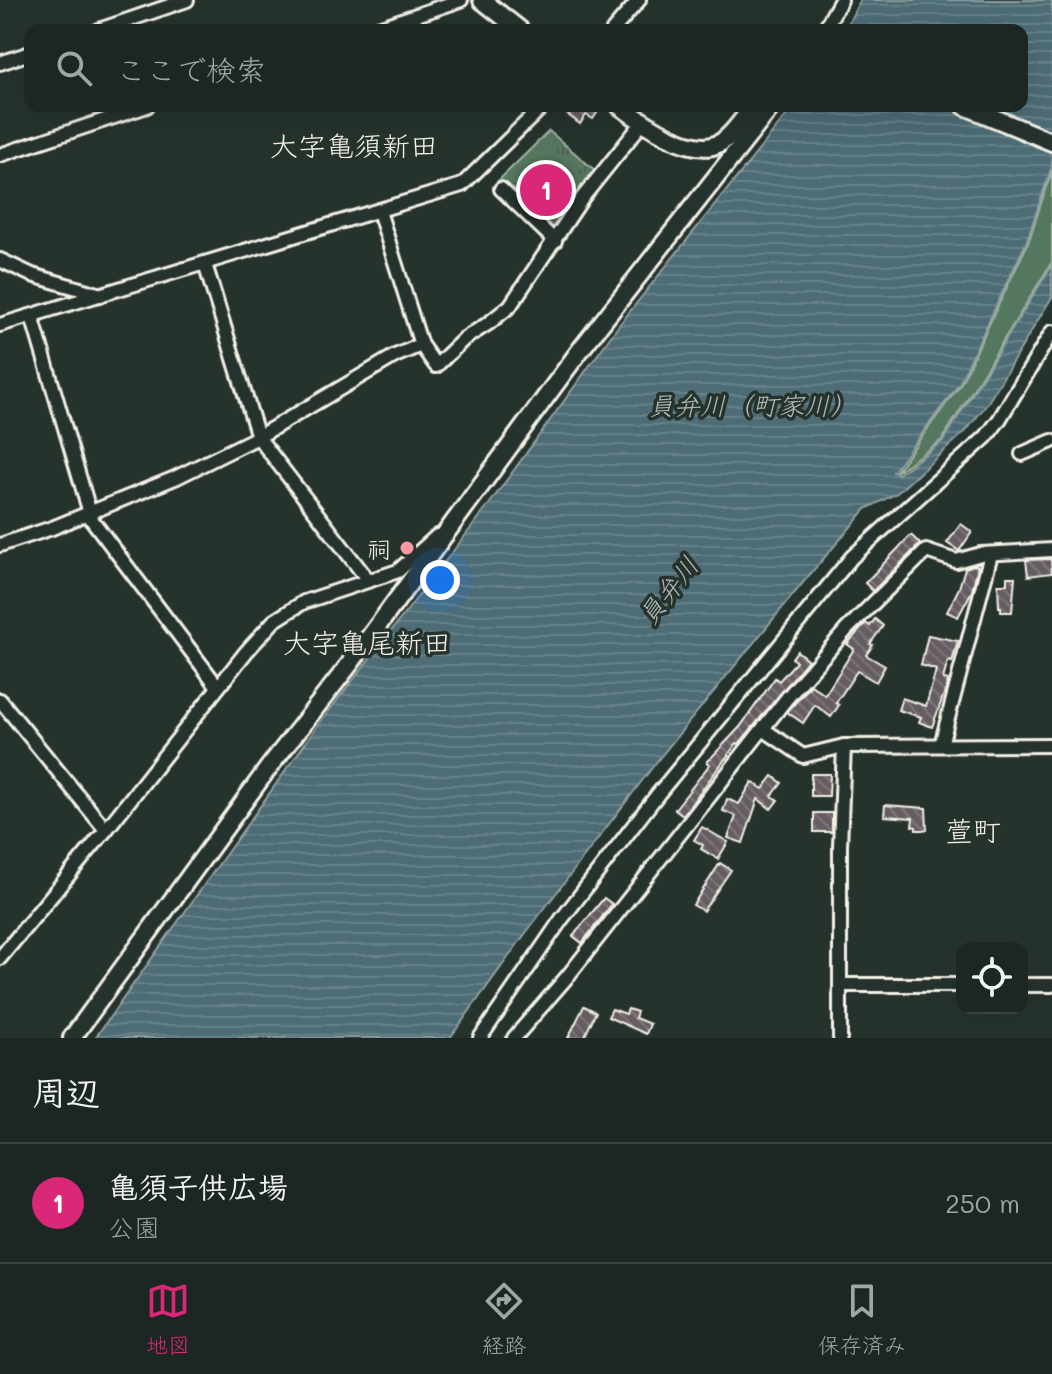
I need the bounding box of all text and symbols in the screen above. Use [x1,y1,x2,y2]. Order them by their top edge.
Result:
search box [24,24,1028,112]
icon: search [52,46,96,90]
text: ここで検索 [116,49,266,89]
district label: 大字亀須新田 [270,127,438,163]
pin: 1 [520,160,572,220]
water label: 員弁川（町家川） [648,388,856,422]
place label: 祠 [367,533,391,564]
marker: 祠 [398,539,416,557]
water label: 員弁川 [631,549,705,631]
your location [420,560,460,600]
district label: 大字亀尾新田 [283,624,451,660]
district label: 萱町 [945,812,1001,848]
map controls [956,942,1028,1014]
button: locate [956,942,1028,1014]
text: 周辺 [32,1069,100,1114]
text: 亀須子供広場 [108,1166,288,1206]
text: 1 [52,1186,64,1220]
text: 250 m [945,1186,1020,1220]
text: 公園 [108,1210,160,1244]
tab: 地図 [146,1279,190,1359]
tab: 経路 [482,1279,526,1359]
tab: 保存済み [818,1279,906,1359]

